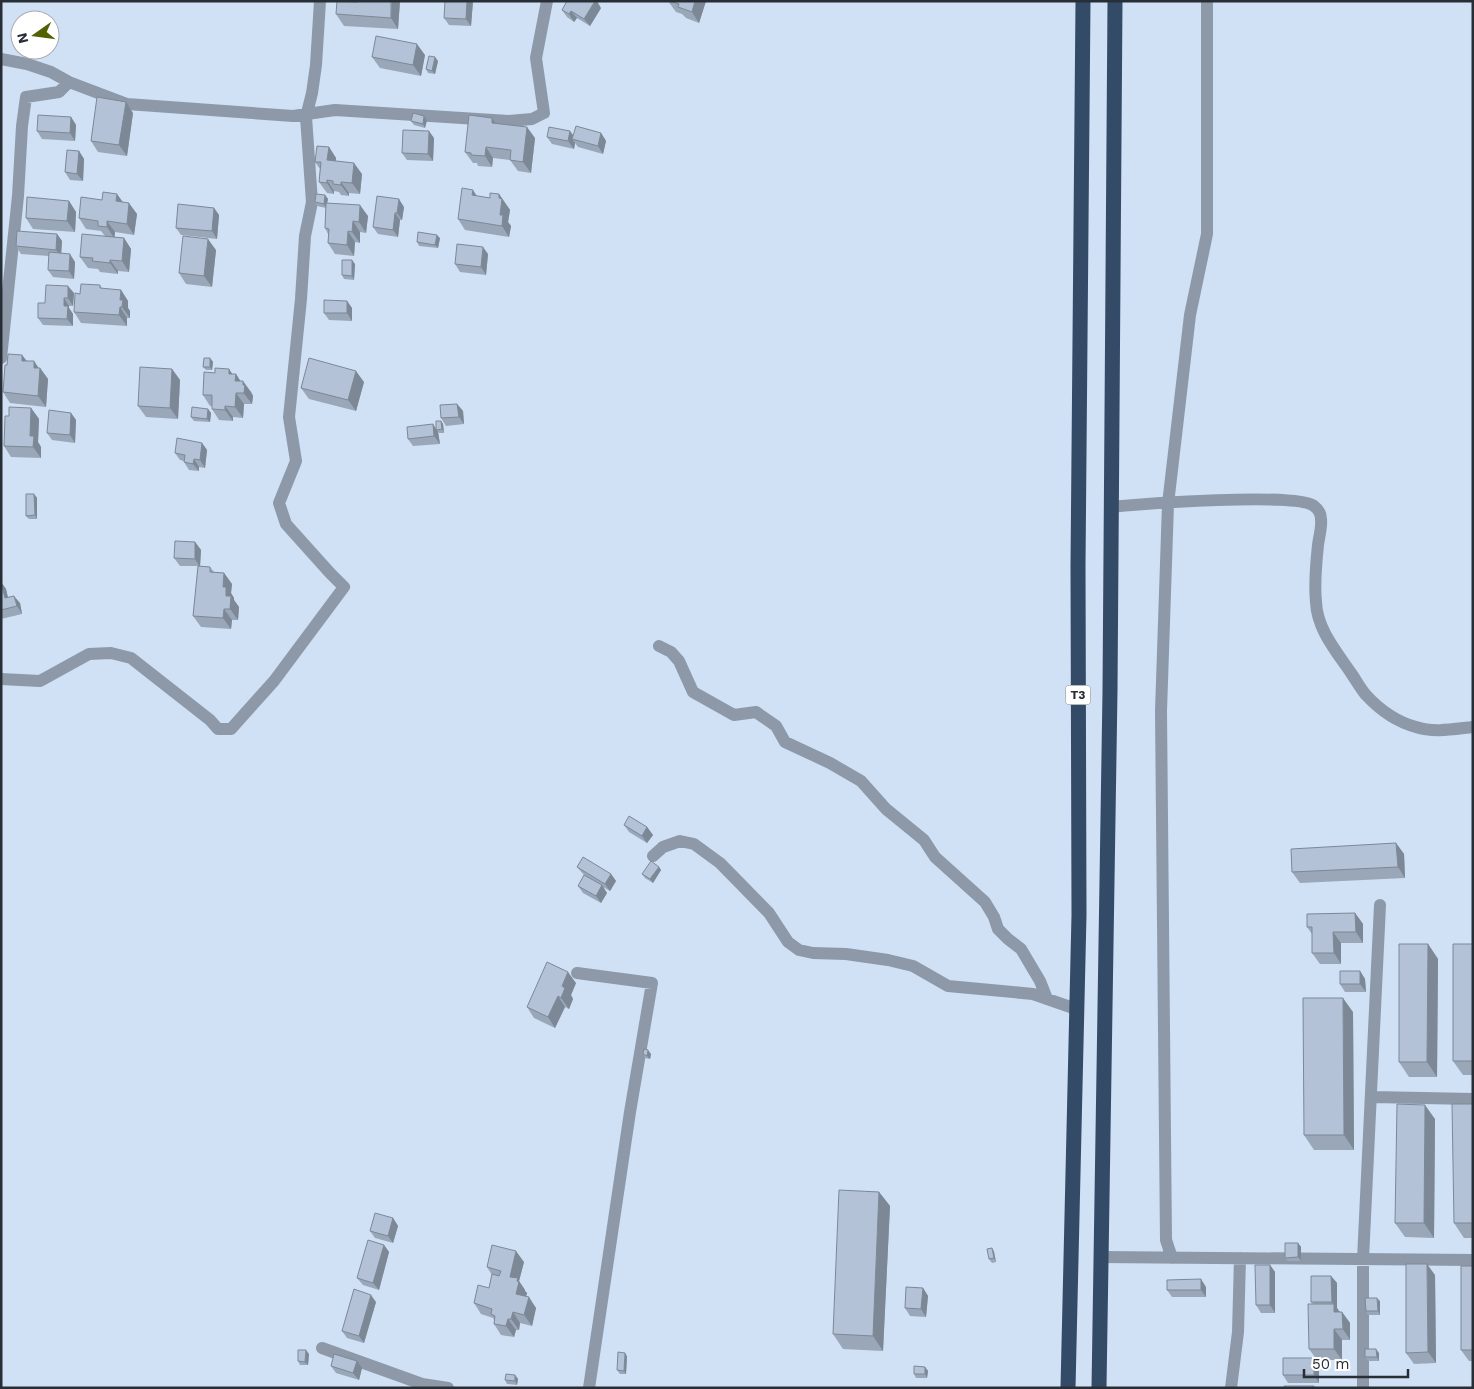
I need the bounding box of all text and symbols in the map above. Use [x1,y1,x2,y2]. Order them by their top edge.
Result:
north arrow [10,10,60,60]
text: N [13,31,31,45]
road number: T3 [1066,686,1090,704]
scale bar [1304,1346,1408,1378]
text: 50 m [1312,1355,1349,1373]

